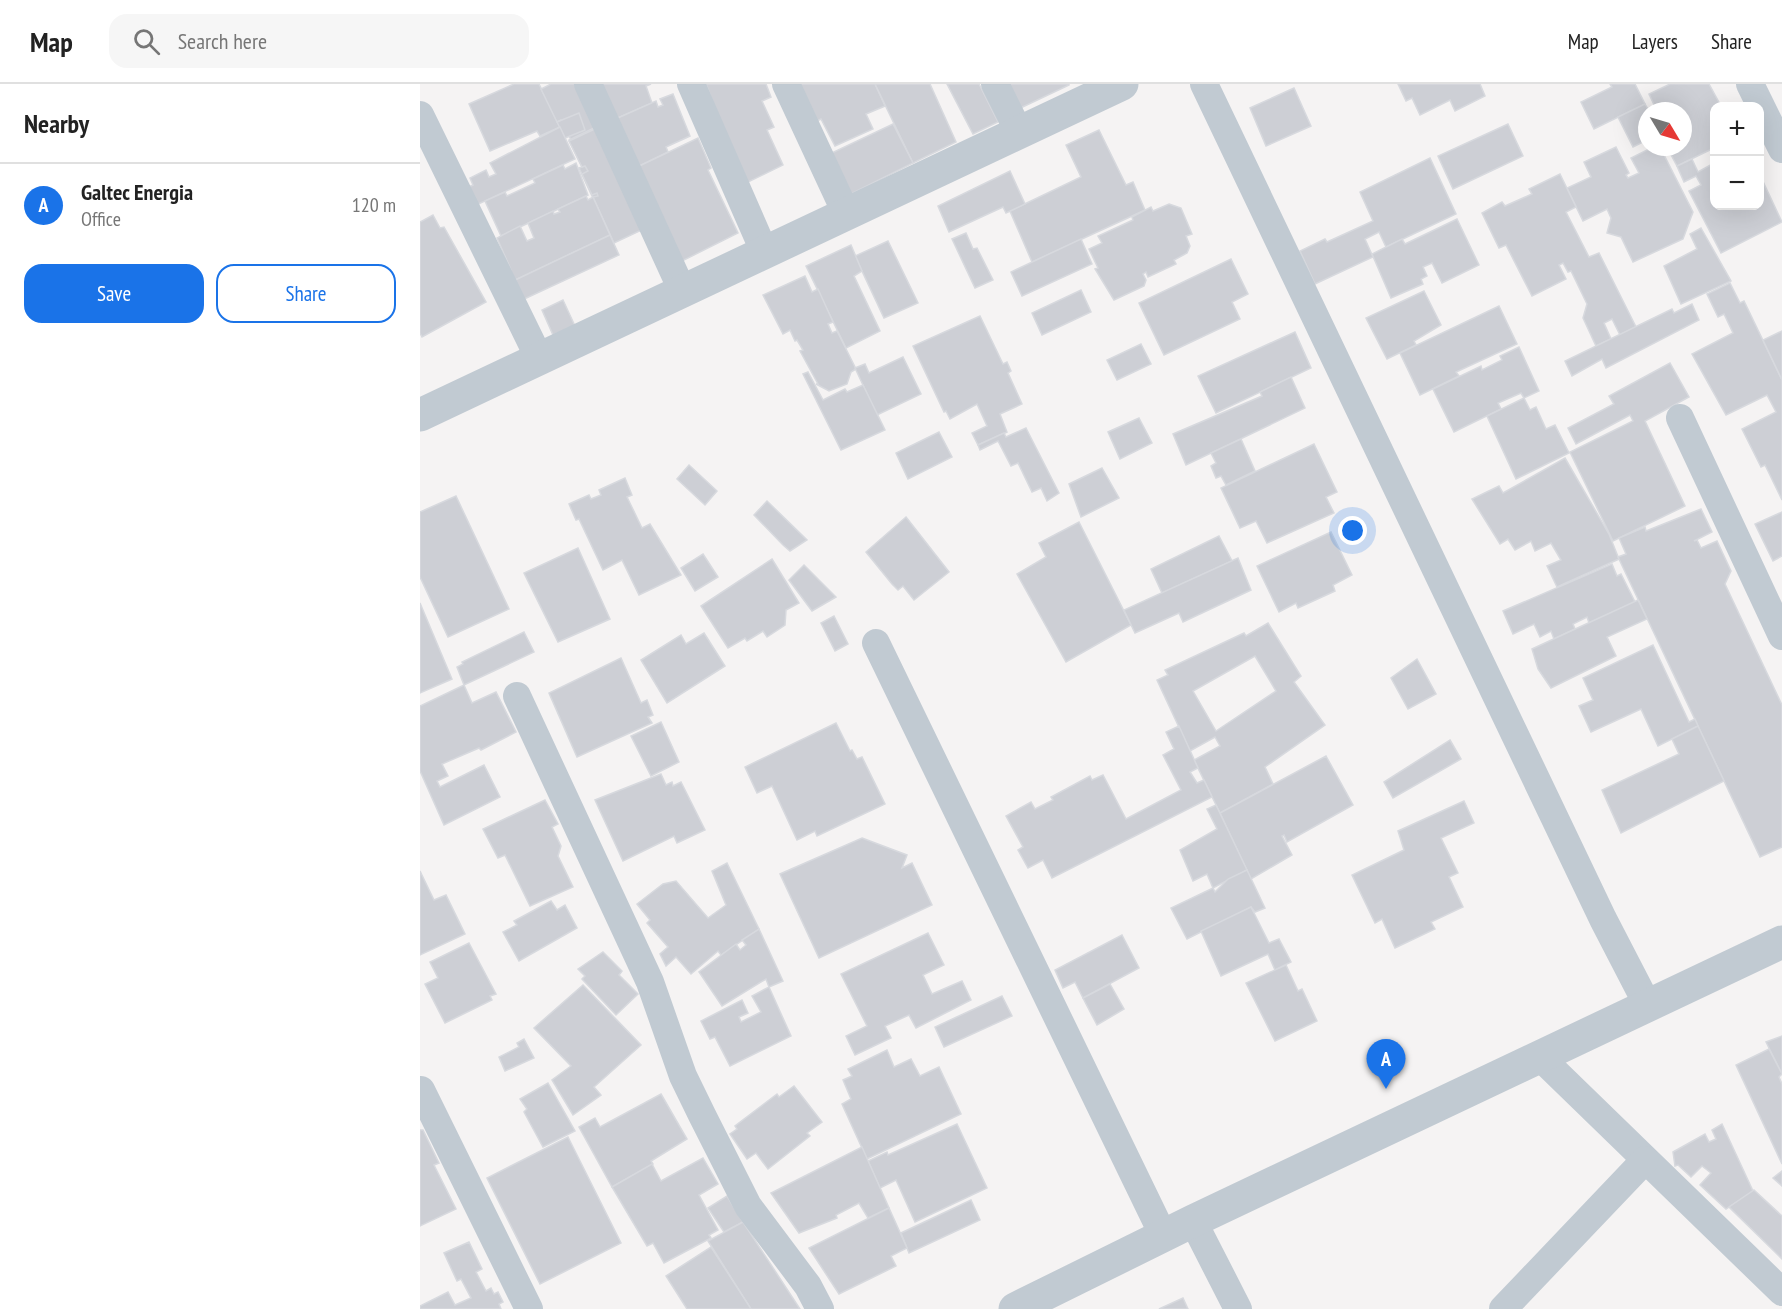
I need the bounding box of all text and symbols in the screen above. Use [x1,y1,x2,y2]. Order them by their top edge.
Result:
search box [109,14,529,68]
text: Map [30,23,73,60]
icon: search [130,25,163,58]
text: Search here [178,27,267,55]
text: Map [1568,28,1599,55]
text: Layers [1632,28,1678,55]
text: Share [1711,28,1752,55]
north arrow [1638,102,1692,156]
map controls [1710,102,1764,210]
button: + [1710,102,1764,156]
text: Nearby [24,107,89,140]
button: − [1710,156,1764,210]
text: Galtec Energia [81,178,193,206]
text: A [38,192,49,218]
text: 120 m [352,192,396,218]
text: Office [81,206,121,232]
button: Save [24,264,204,323]
button: Share [216,264,396,323]
your location [1338,516,1367,545]
pin: A [1366,1040,1406,1089]

